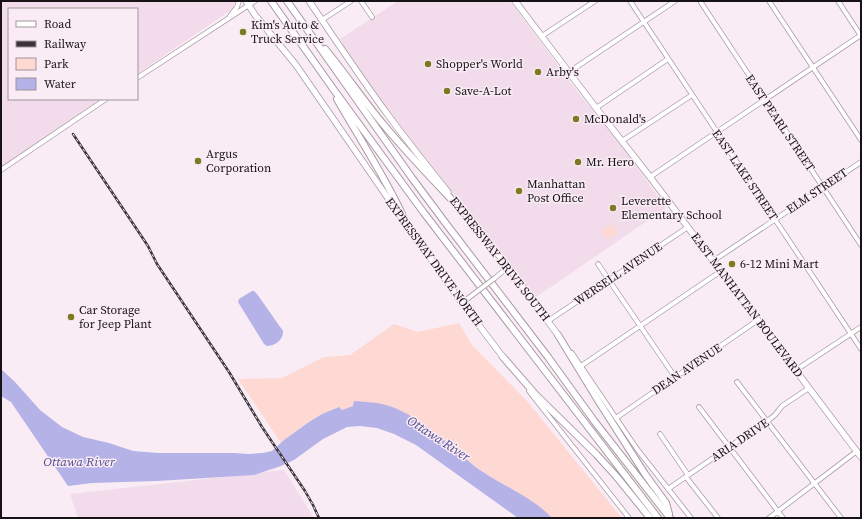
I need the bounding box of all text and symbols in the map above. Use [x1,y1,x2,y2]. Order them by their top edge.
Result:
legend [8,8,138,100]
text: Road [44,16,71,32]
place label: Kim's Auto & Truck Service [251,17,324,47]
marker: Kim's Auto & Truck Service [238,27,248,37]
text: Railway [44,36,87,52]
text: Park [44,56,69,72]
place label: Shopper's World [436,56,523,72]
marker: Shopper's World [423,59,433,69]
place label: Arby's [546,64,579,80]
marker: Arby's [533,67,543,77]
street label: EAST PEARL STREET [742,71,819,175]
text: Water [44,76,76,92]
place label: Save-A-Lot [455,83,511,99]
marker: Save-A-Lot [442,86,452,96]
place label: McDonald's [584,111,646,127]
marker: McDonald's [571,114,581,124]
street label: EAST LAKE STREET [708,126,782,224]
place label: Argus Corporation [206,146,271,176]
place label: Mr. Hero [586,154,634,170]
marker: Argus Corporation [193,156,203,166]
marker: Mr. Hero [573,157,583,167]
street label: ELM STREET [783,164,851,217]
place label: Manhattan Post Office [527,176,585,206]
marker: Manhattan Post Office [514,186,524,196]
street label: EXPRESSWAY DRIVE SOUTH [446,193,554,325]
place label: Leverette Elementary School [621,193,722,223]
street label: EXPRESSWAY DRIVE NORTH [382,194,486,330]
marker: Leverette Elementary School [608,203,618,213]
street label: EAST MANHATTAN BOULEVARD [687,229,807,381]
street label: WERSELL AVENUE [571,239,665,309]
place label: 6-12 Mini Mart [740,256,819,272]
marker: 6-12 Mini Mart [727,259,737,269]
place label: Car Storage for Jeep Plant [79,302,151,332]
marker: Car Storage for Jeep Plant [66,312,76,322]
street label: DEAN AVENUE [649,340,725,398]
water label: Ottawa River [404,412,474,466]
street label: ARIA DRIVE [708,415,772,465]
water label: Ottawa River [43,453,116,470]

